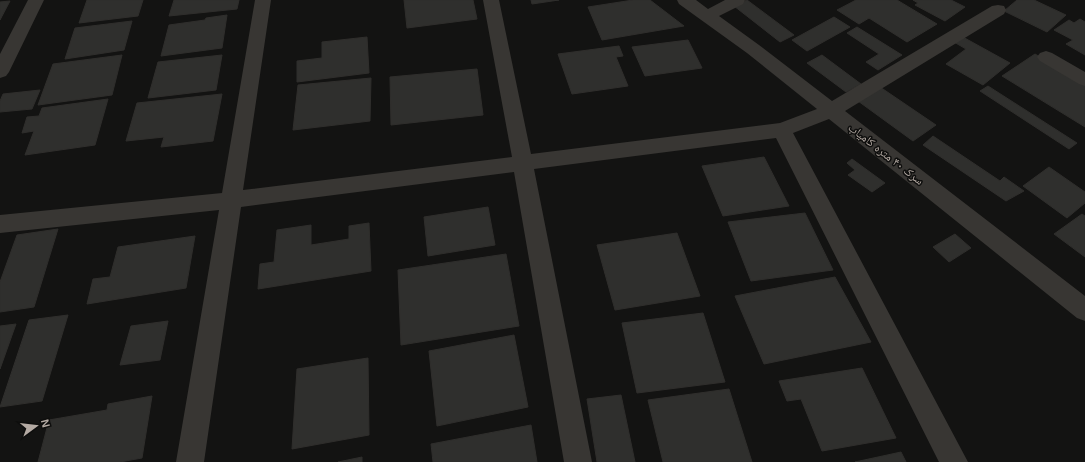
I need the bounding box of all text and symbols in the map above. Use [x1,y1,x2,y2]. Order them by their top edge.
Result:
street label: سرک ۴۰ متره کامیاب [845,120,927,188]
north arrow [16,406,56,446]
text: N [39,418,52,429]

